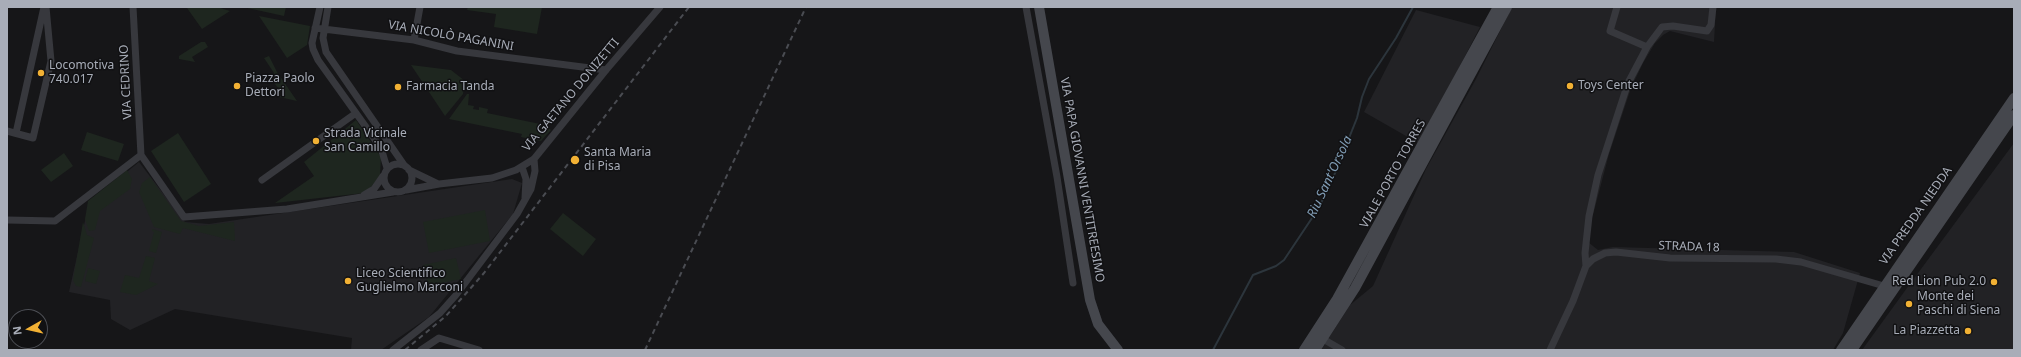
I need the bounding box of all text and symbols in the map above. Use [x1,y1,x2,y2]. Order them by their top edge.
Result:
street label: VIA NICOLÒ PAGANINI [387,18,515,54]
street label: VIA GAETANO DONIZETTI [520,36,622,154]
street label: VIA CEDRINO [117,44,135,120]
place label: Locomotiva 740.017 [49,59,114,87]
marker: Locomotiva 740.017 [36,68,46,78]
place label: Piazza Paolo Dettori [245,72,315,100]
street label: VIA PAPA GIOVANNI VENTITREESIMO [1057,76,1107,284]
place label: Toys Center [1578,79,1644,93]
place label: Farmacia Tanda [406,80,495,94]
marker: Piazza Paolo Dettori [232,81,242,91]
marker: Toys Center [1565,81,1575,91]
marker: Farmacia Tanda [393,82,403,92]
street label: VIALE PORTO TORRES [1357,117,1429,231]
place label: Strada Vicinale San Camillo [324,127,407,155]
water label: Riu Sant'Orsola [1304,133,1356,221]
marker: Strada Vicinale San Camillo [311,136,321,146]
place label: Santa Maria di Pisa [584,146,651,174]
marker: Santa Maria di Pisa [569,154,581,166]
street label: VIA PREDDA NIEDDA [1877,164,1955,268]
street label: STRADA 18 [1658,239,1720,255]
place label: Liceo Scientifico Guglielmo Marconi [356,267,463,295]
place label: Red Lion Pub 2.0 [1892,275,1986,289]
marker: Liceo Scientifico Guglielmo Marconi [343,276,353,286]
marker: Red Lion Pub 2.0 [1989,277,1999,287]
place label: Monte dei Paschi di Siena [1917,290,2000,318]
marker: Monte dei Paschi di Siena [1904,299,1914,309]
north arrow [8,309,48,349]
place label: La Piazzetta [1893,324,1960,338]
text: N [9,325,25,336]
marker: La Piazzetta [1963,326,1973,336]

